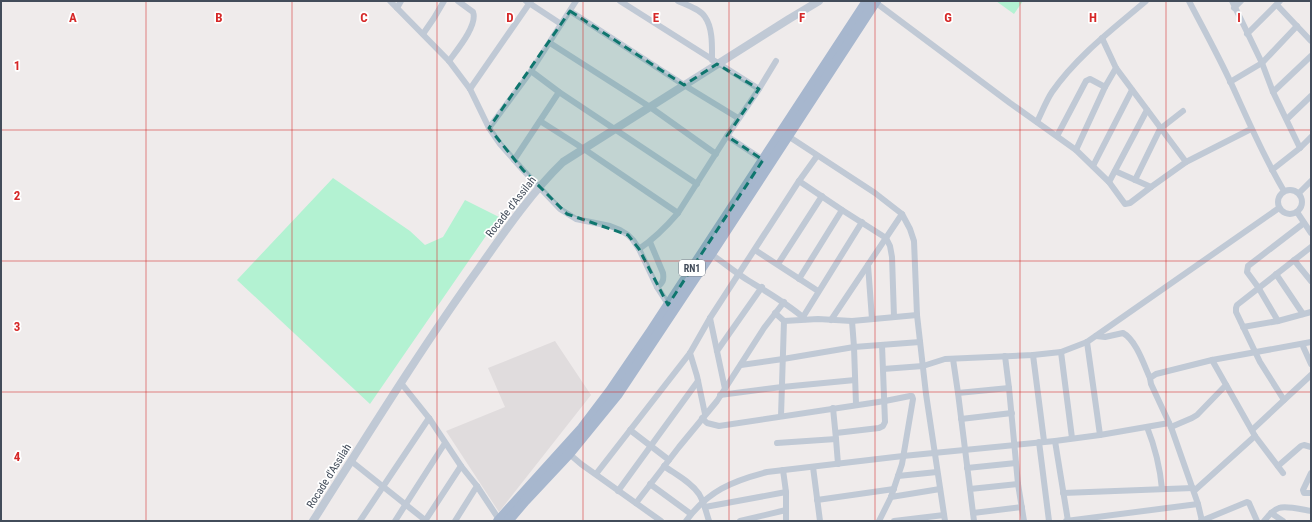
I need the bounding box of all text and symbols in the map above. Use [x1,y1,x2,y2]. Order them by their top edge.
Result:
text: A [69,10,77,25]
text: B [215,10,223,25]
text: C [360,10,368,25]
text: D [506,10,514,25]
text: E [653,10,660,25]
text: F [799,10,805,25]
text: G [944,10,952,25]
text: H [1089,10,1097,25]
text: I [1237,10,1241,25]
text: 1 [14,58,20,73]
street label: Rocade d'Assilah [483,174,539,240]
text: 2 [14,188,21,203]
road number: RN1 [679,260,705,276]
text: 3 [14,319,20,334]
street label: Rocade d'Assilah [304,441,354,511]
text: 4 [14,449,21,464]

